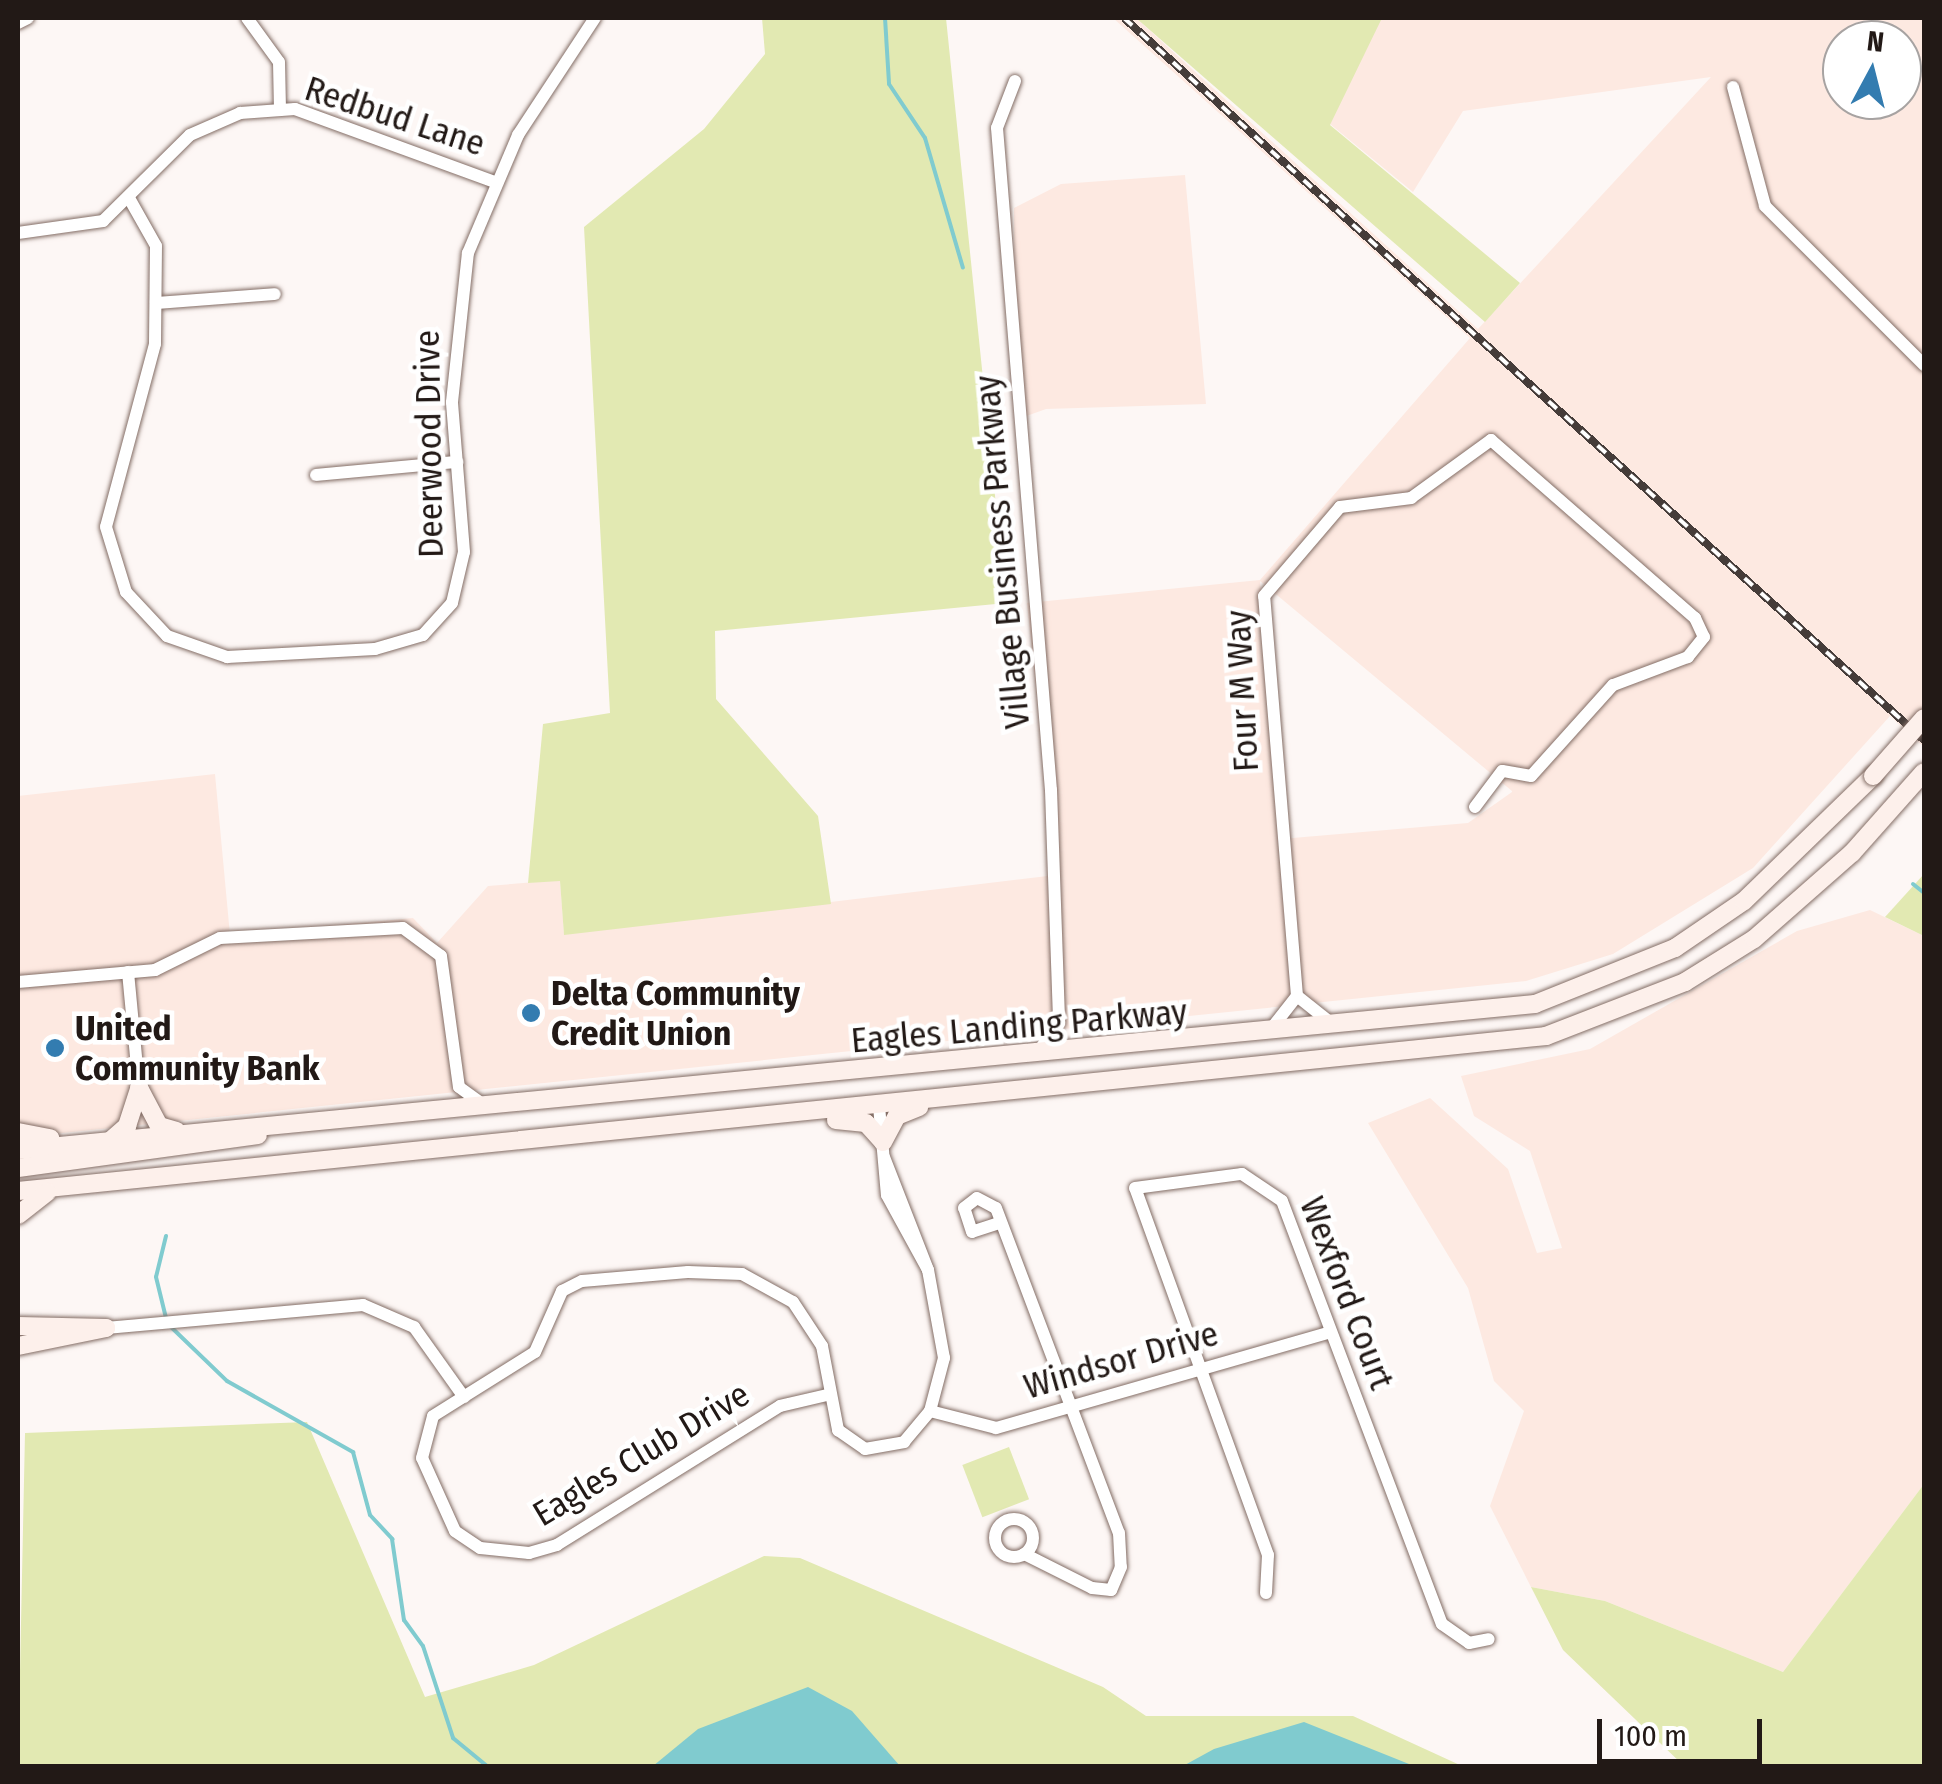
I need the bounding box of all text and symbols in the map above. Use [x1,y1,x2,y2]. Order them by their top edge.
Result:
north arrow [1822,20,1922,120]
text: N [1865,24,1886,59]
street label: Redbud Lane [300,67,490,165]
street label: Deerwood Drive [406,330,452,558]
street label: Village Business Parkway [966,373,1038,731]
street label: Four M Way [1217,609,1267,773]
place label: Delta Community Credit Union [551,972,800,1054]
street label: Eagles Landing Parkway [849,990,1189,1062]
marker: Delta Community Credit Union [520,1002,542,1024]
place label: United Community Bank [75,1007,320,1089]
marker: United Community Bank [44,1037,66,1059]
street label: Wexford Court [1291,1191,1403,1395]
street label: Windsor Drive [1019,1312,1223,1408]
street label: Eagles Club Drive [525,1373,757,1535]
scale bar [1602,1699,1767,1761]
text: 100 m [1614,1718,1687,1754]

